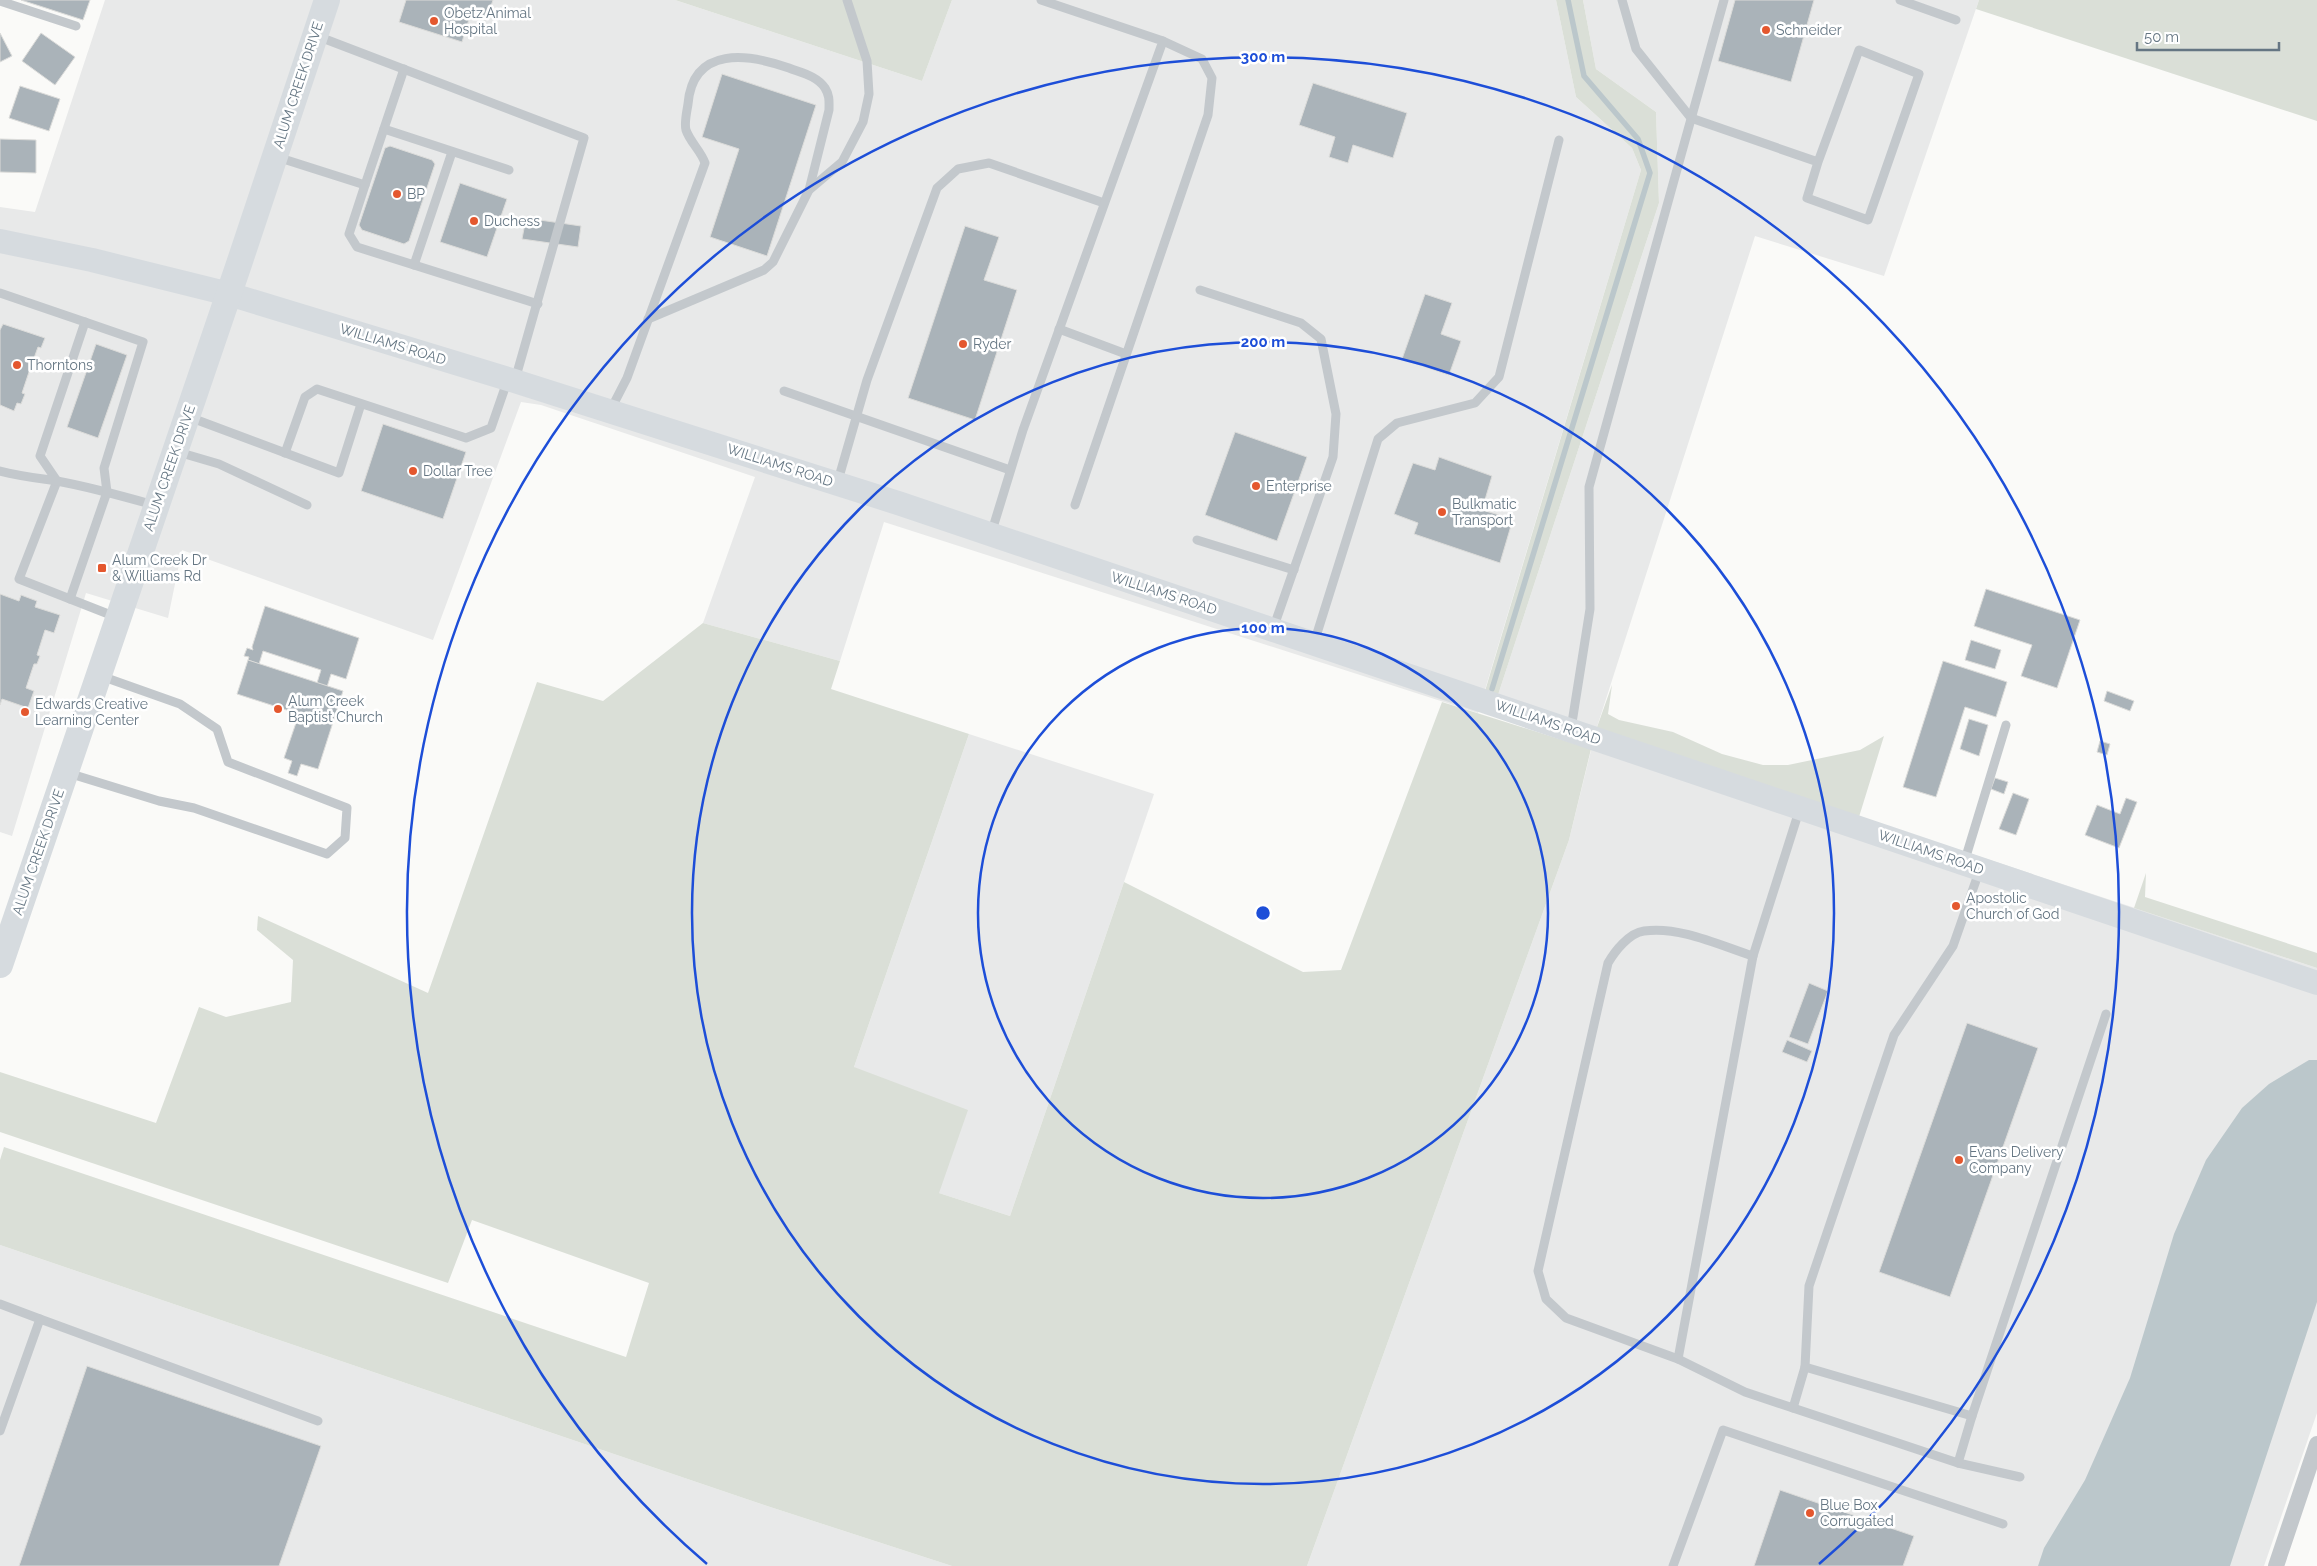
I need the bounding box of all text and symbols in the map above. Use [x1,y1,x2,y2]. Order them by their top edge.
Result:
place label: Obetz Animal Hospital [444,5,531,37]
marker: Obetz Animal Hospital [428,15,440,27]
street label: ALUM CREEK DRIVE [270,20,326,150]
scale bar [2137,20,2280,52]
place label: Schneider [1776,22,1842,38]
marker: Schneider [1760,24,1772,36]
text: 50 m [2144,28,2179,46]
text: 300 m [1241,48,1285,66]
place label: BP [407,186,425,202]
marker: BP [391,188,403,200]
place label: Duchess [484,213,540,229]
marker: Duchess [468,215,480,227]
street label: WILLIAMS ROAD [338,320,448,368]
text: 200 m [1241,333,1285,351]
place label: Ryder [973,336,1011,352]
marker: Ryder [957,338,969,350]
place label: Thorntons [27,357,93,373]
marker: Thorntons [11,359,23,371]
street label: ALUM CREEK DRIVE [140,403,198,533]
street label: WILLIAMS ROAD [725,440,835,490]
place label: Dollar Tree [423,463,493,479]
marker: Dollar Tree [407,465,419,477]
place label: Enterprise [1266,478,1332,494]
marker: Enterprise [1250,480,1262,492]
place label: Bulkmatic Transport [1452,496,1517,528]
marker: Bulkmatic Transport [1436,506,1448,518]
place label: Alum Creek Dr & Williams Rd [112,552,207,584]
marker: Alum Creek Dr & Williams Rd [96,562,108,574]
street label: WILLIAMS ROAD [1109,568,1219,618]
text: 100 m [1241,619,1285,637]
place label: Alum Creek Baptist Church [288,693,383,725]
place label: Edwards Creative Learning Center [35,696,148,728]
street label: WILLIAMS ROAD [1493,696,1603,748]
marker: Alum Creek Baptist Church [272,703,284,715]
marker: Edwards Creative Learning Center [19,706,31,718]
street label: ALUM CREEK DRIVE [9,787,67,917]
street label: WILLIAMS ROAD [1876,826,1986,878]
place label: Apostolic Church of God [1966,890,2059,922]
marker: Apostolic Church of God [1950,900,1962,912]
centre of rings [1254,904,1272,922]
place label: Evans Delivery Company [1969,1144,2064,1176]
marker: Evans Delivery Company [1953,1154,1965,1166]
place label: Blue Box Corrugated [1820,1497,1894,1529]
marker: Blue Box Corrugated [1804,1507,1816,1519]

